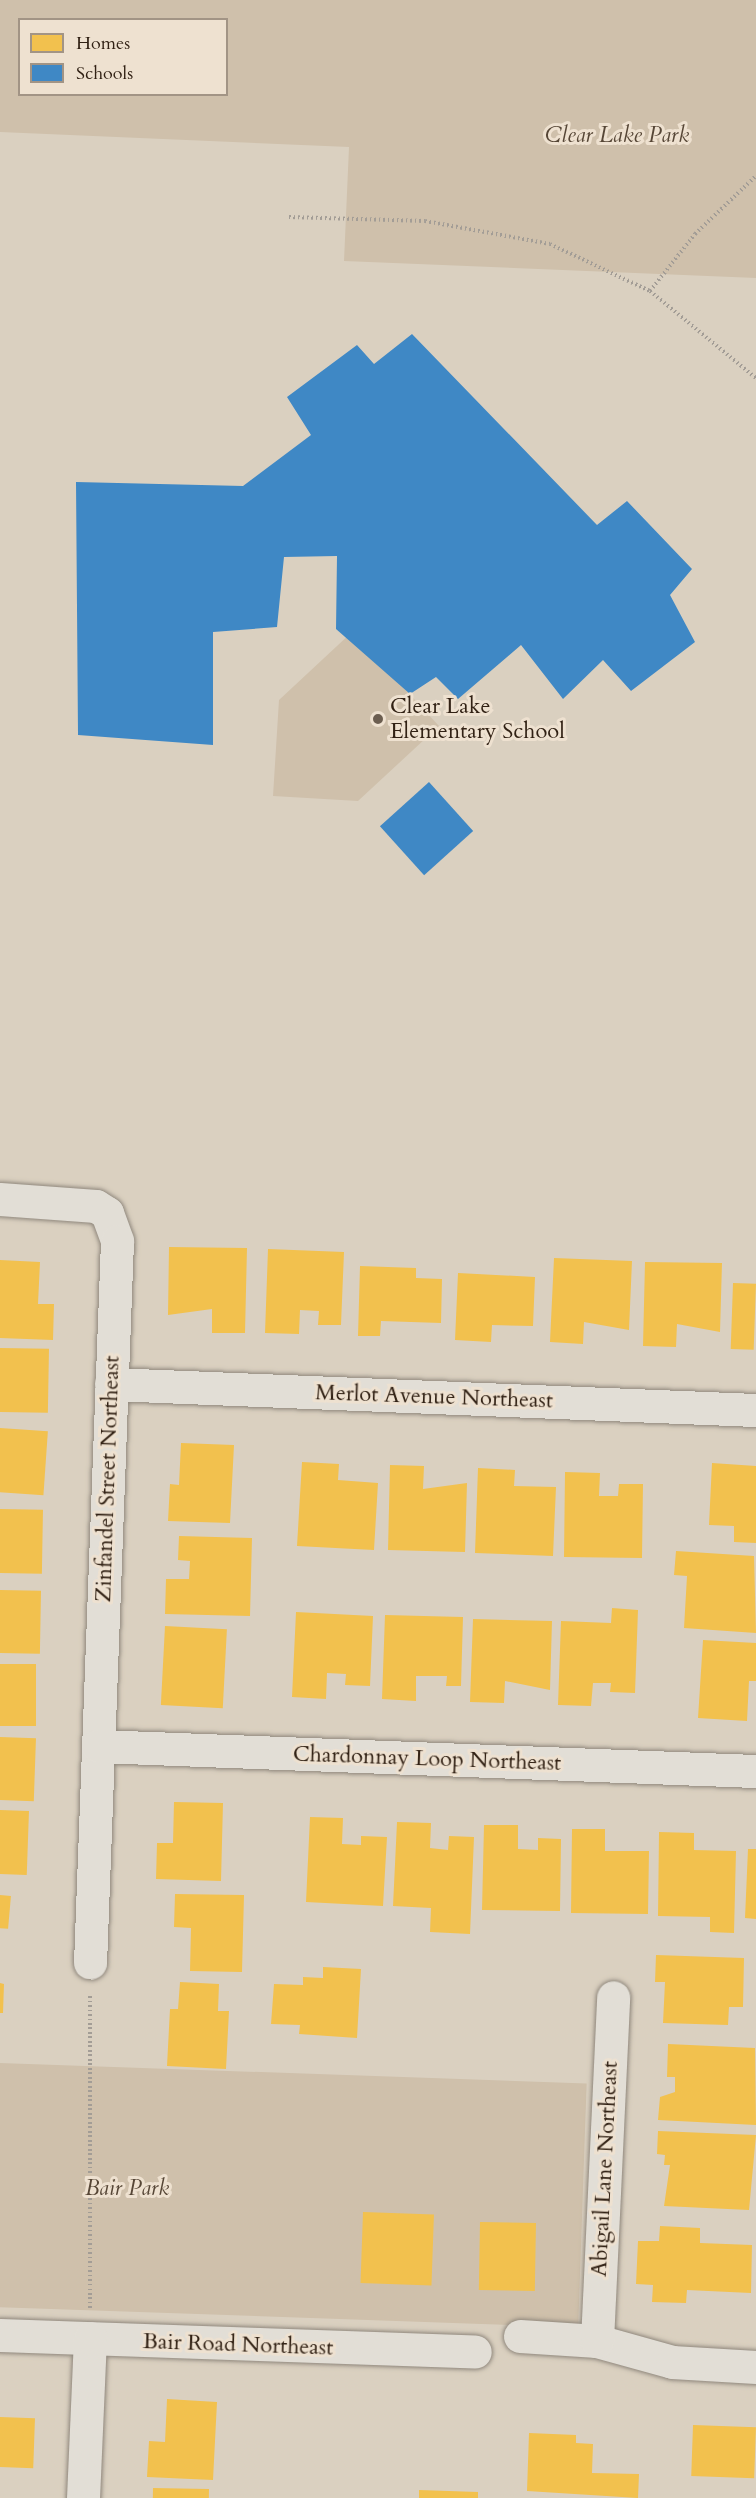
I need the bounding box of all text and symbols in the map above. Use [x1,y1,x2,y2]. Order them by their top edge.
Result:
legend [18,18,228,96]
text: Homes [76,31,130,56]
text: Schools [76,61,133,86]
park label: Clear Lake Park [545,123,689,149]
place label: Clear Lake Elementary School [390,693,565,744]
marker: Clear Lake Elementary School [371,712,385,726]
street label: Zinfandel Street Northeast [91,1355,125,1603]
street label: Merlot Avenue Northeast [315,1380,553,1414]
street label: Chardonnay Loop Northeast [292,1741,562,1777]
street label: Abigail Lane Northeast [586,2061,624,2277]
park label: Bair Park [85,2176,169,2202]
street label: Bair Road Northeast [142,2328,334,2362]

